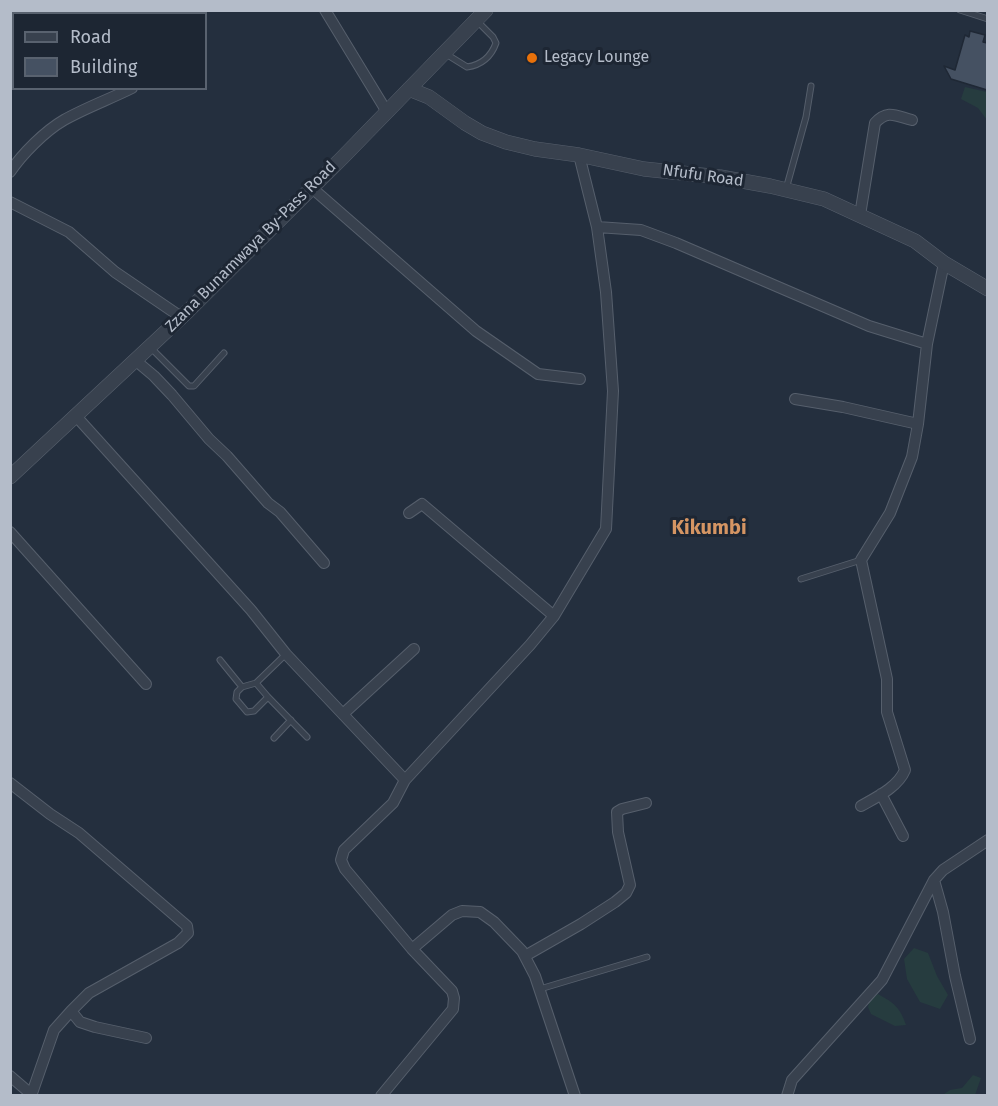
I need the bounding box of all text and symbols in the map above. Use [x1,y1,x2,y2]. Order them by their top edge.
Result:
legend [12,12,207,90]
text: Road [70,26,112,48]
place label: Legacy Lounge [544,48,649,68]
marker: Legacy Lounge [525,51,539,65]
text: Building [70,56,137,78]
street label: Zzana Bunamwaya By-Pass Road [162,158,340,336]
street label: Nfufu Road [661,161,745,191]
district label: Kikumbi [671,516,747,540]

